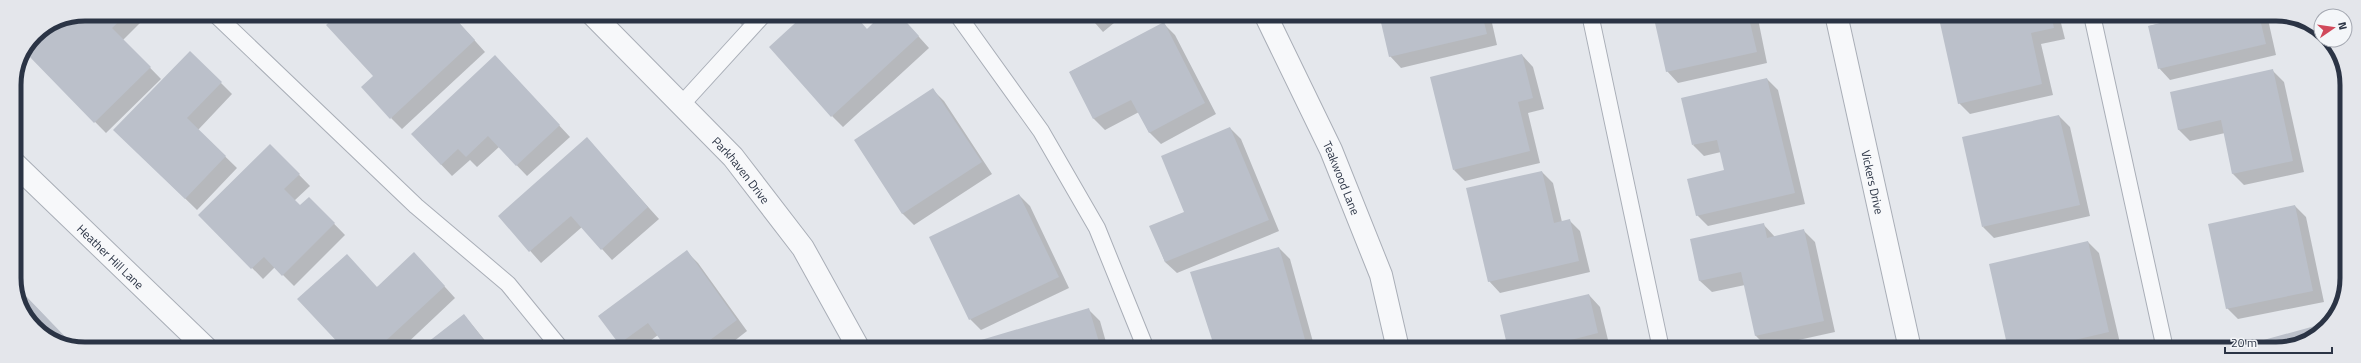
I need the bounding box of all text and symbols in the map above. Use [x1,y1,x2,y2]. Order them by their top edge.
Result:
north arrow [2313,8,2353,48]
text: N [2334,20,2351,31]
street label: Parkhaven Drive [708,132,775,208]
street label: Teakwood Lane [1318,138,1365,217]
street label: Vickers Drive [1857,148,1889,216]
street label: Heather Hill Lane [73,219,149,293]
scale bar [2225,329,2332,355]
text: 20 m [2231,333,2257,352]

